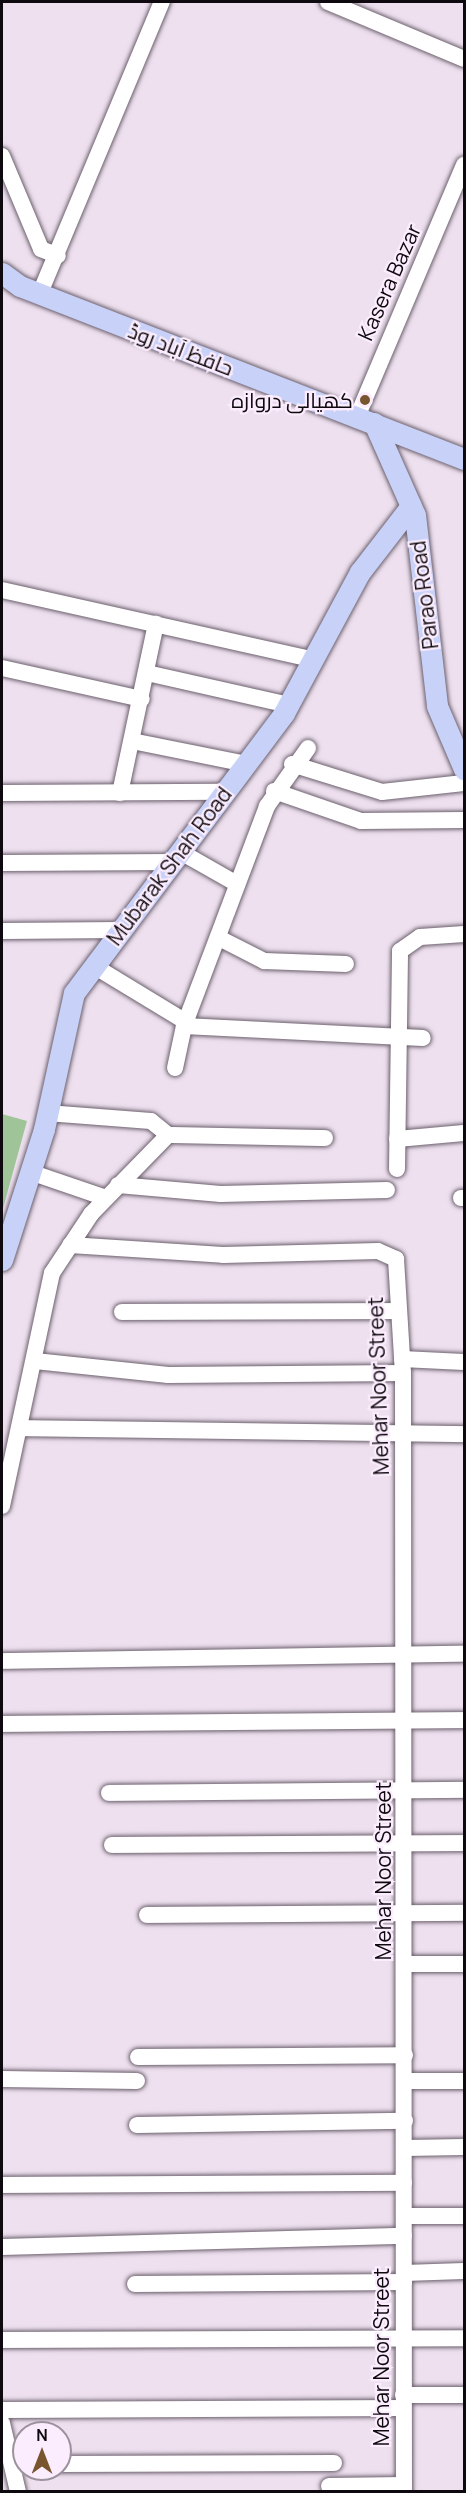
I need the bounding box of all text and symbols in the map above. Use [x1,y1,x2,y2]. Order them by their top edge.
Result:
street label: Kasera Bazar [352,220,426,344]
street label: حافظ آباد روڈ [125,317,237,381]
place label: کھیالی دروازہ [231,387,353,413]
marker: کھیالی دروازہ [358,393,372,407]
street label: Parao Road [405,539,443,651]
street label: Mubarak Shah Road [101,782,237,950]
street label: Mehar Noor Street [362,1296,394,1476]
street label: Mehar Noor Street [370,1782,396,1960]
street label: Mehar Noor Street [368,2268,394,2446]
north arrow [12,2421,72,2481]
text: N [36,2424,48,2446]

